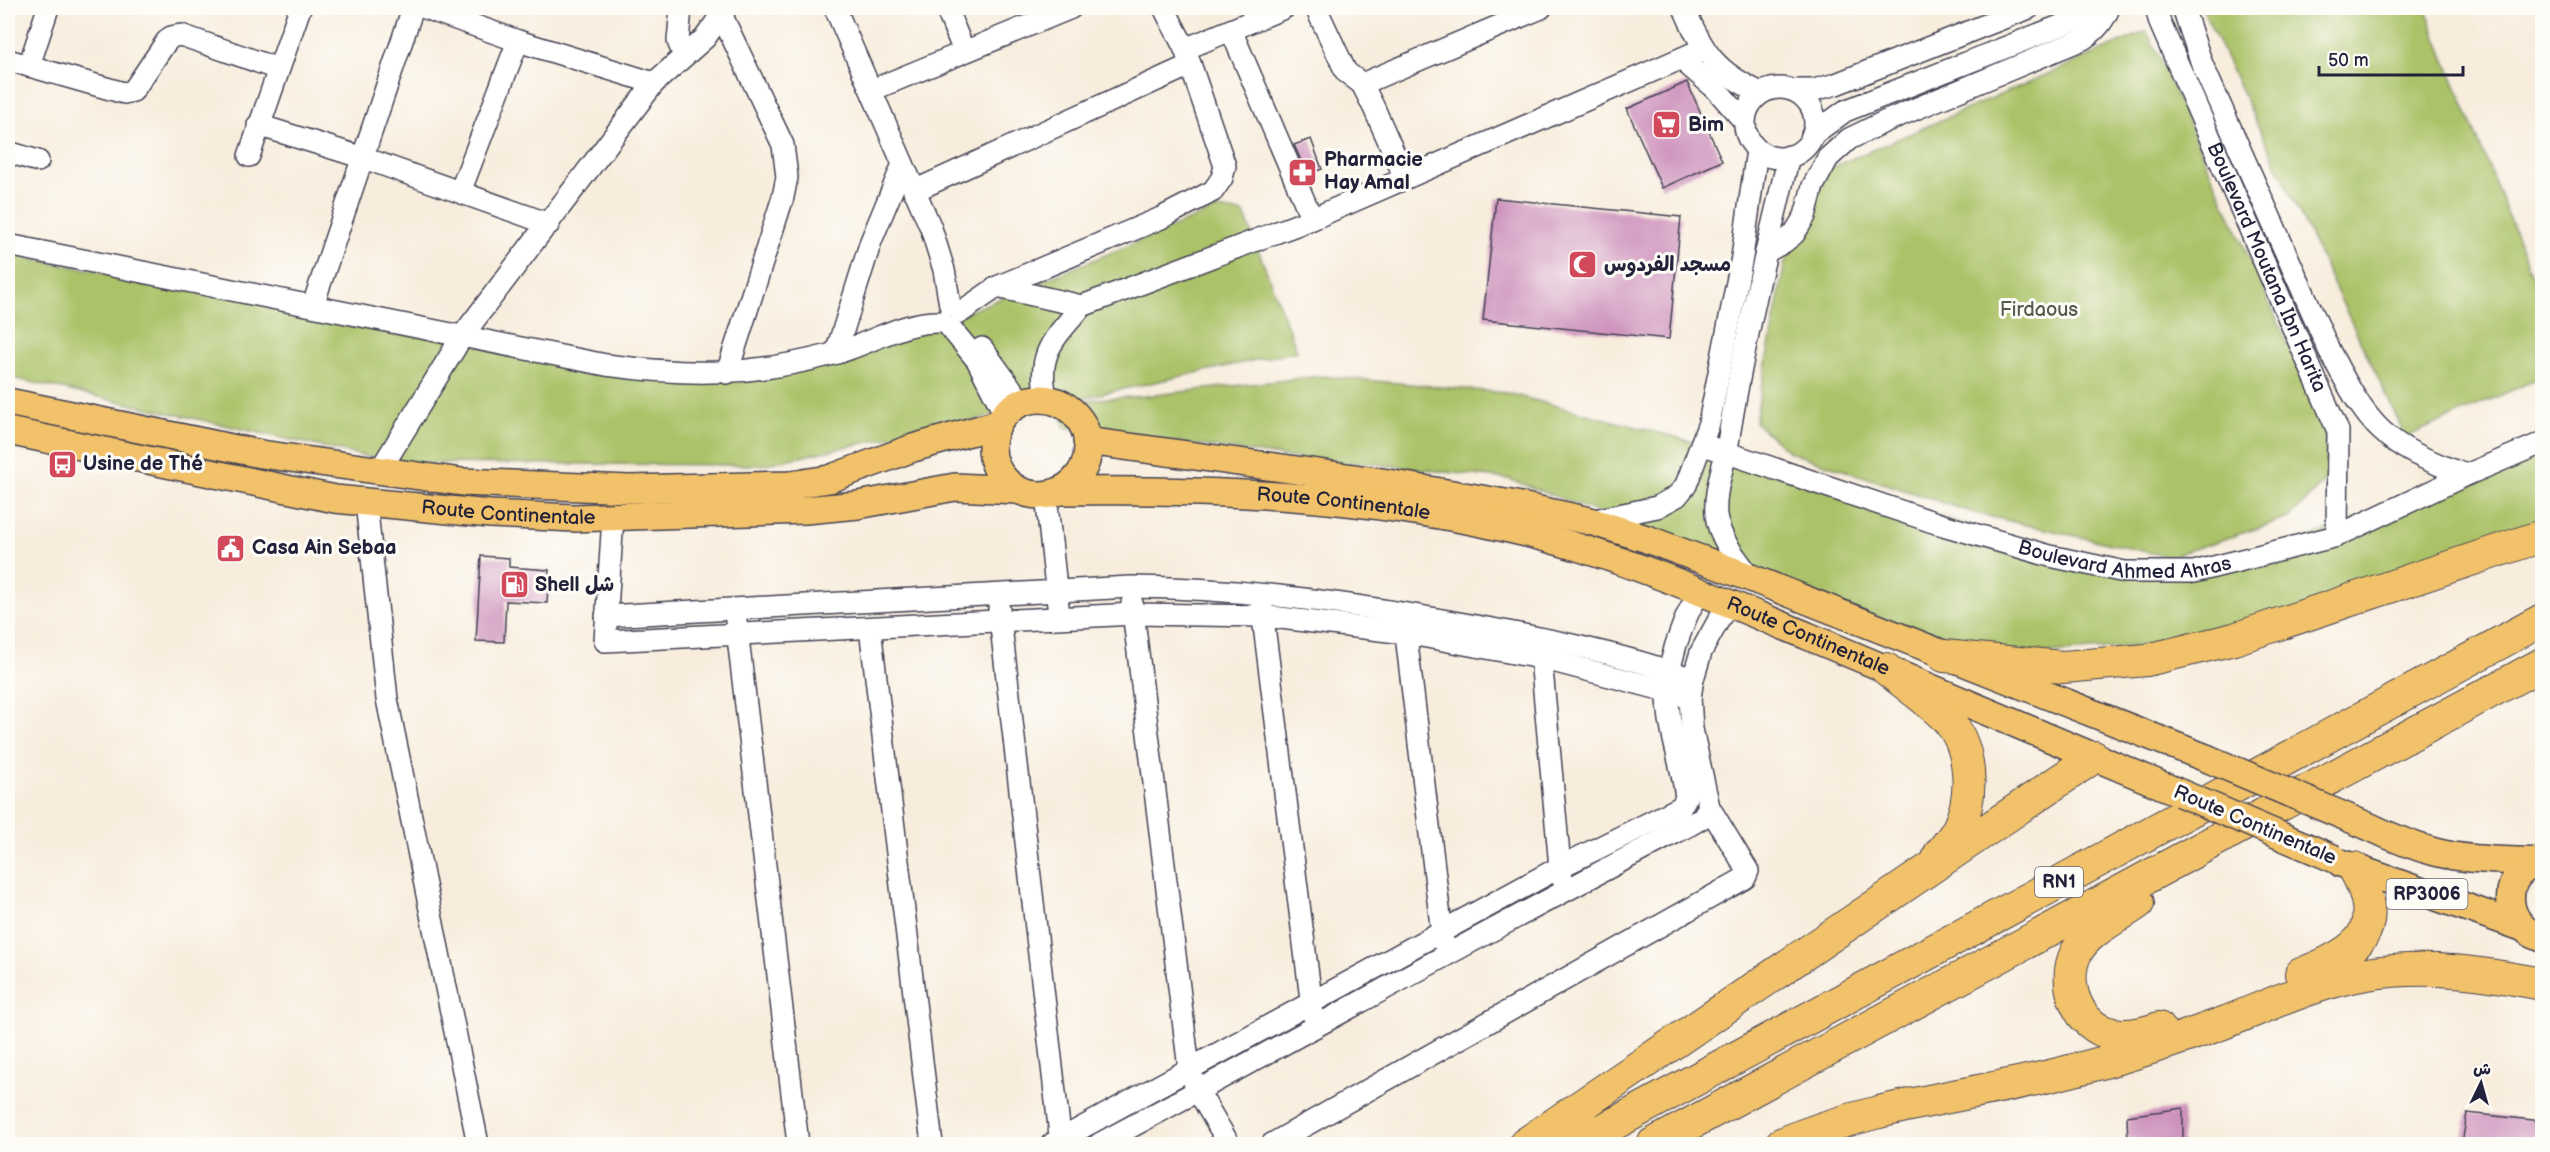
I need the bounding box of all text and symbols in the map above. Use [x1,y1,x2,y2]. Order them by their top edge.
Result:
scale bar [2319,39,2463,77]
text: 50 m [2328,50,2369,71]
supermarket icon: Bim [1651,109,1683,141]
place label: Bim [1688,113,1724,137]
street label: Boulevard Moutana Ibn Harita [2202,139,2332,396]
place label: Pharmacie Hay Amal [1324,148,1423,195]
pharmacy icon: Pharmacie Hay Amal [1287,156,1319,188]
mosque icon: مسجد الفردوس [1567,249,1599,281]
place label: مسجد الفردوس [1604,253,1731,278]
park label: Firdaous [2000,298,2078,322]
bus stop icon: Usine de Thé [46,448,78,480]
place label: Usine de Thé [83,452,203,476]
street label: Route Continentale [1256,483,1432,525]
street label: Route Continentale [420,495,596,530]
public building icon: Casa Ain Sebaa [215,532,247,564]
street label: Boulevard Ahmed Ahras [2015,535,2234,584]
place label: Casa Ain Sebaa [252,536,396,560]
fuel station icon: Shell شل [498,569,530,601]
place label: Shell شل [535,573,614,597]
street label: Route Continentale [1723,592,1894,681]
street label: Route Continentale [2170,780,2340,870]
road number: RN1 [2035,867,2083,897]
road number: RP3006 [2386,879,2468,909]
north arrow [2451,1053,2511,1113]
text: ش [2473,1059,2492,1080]

